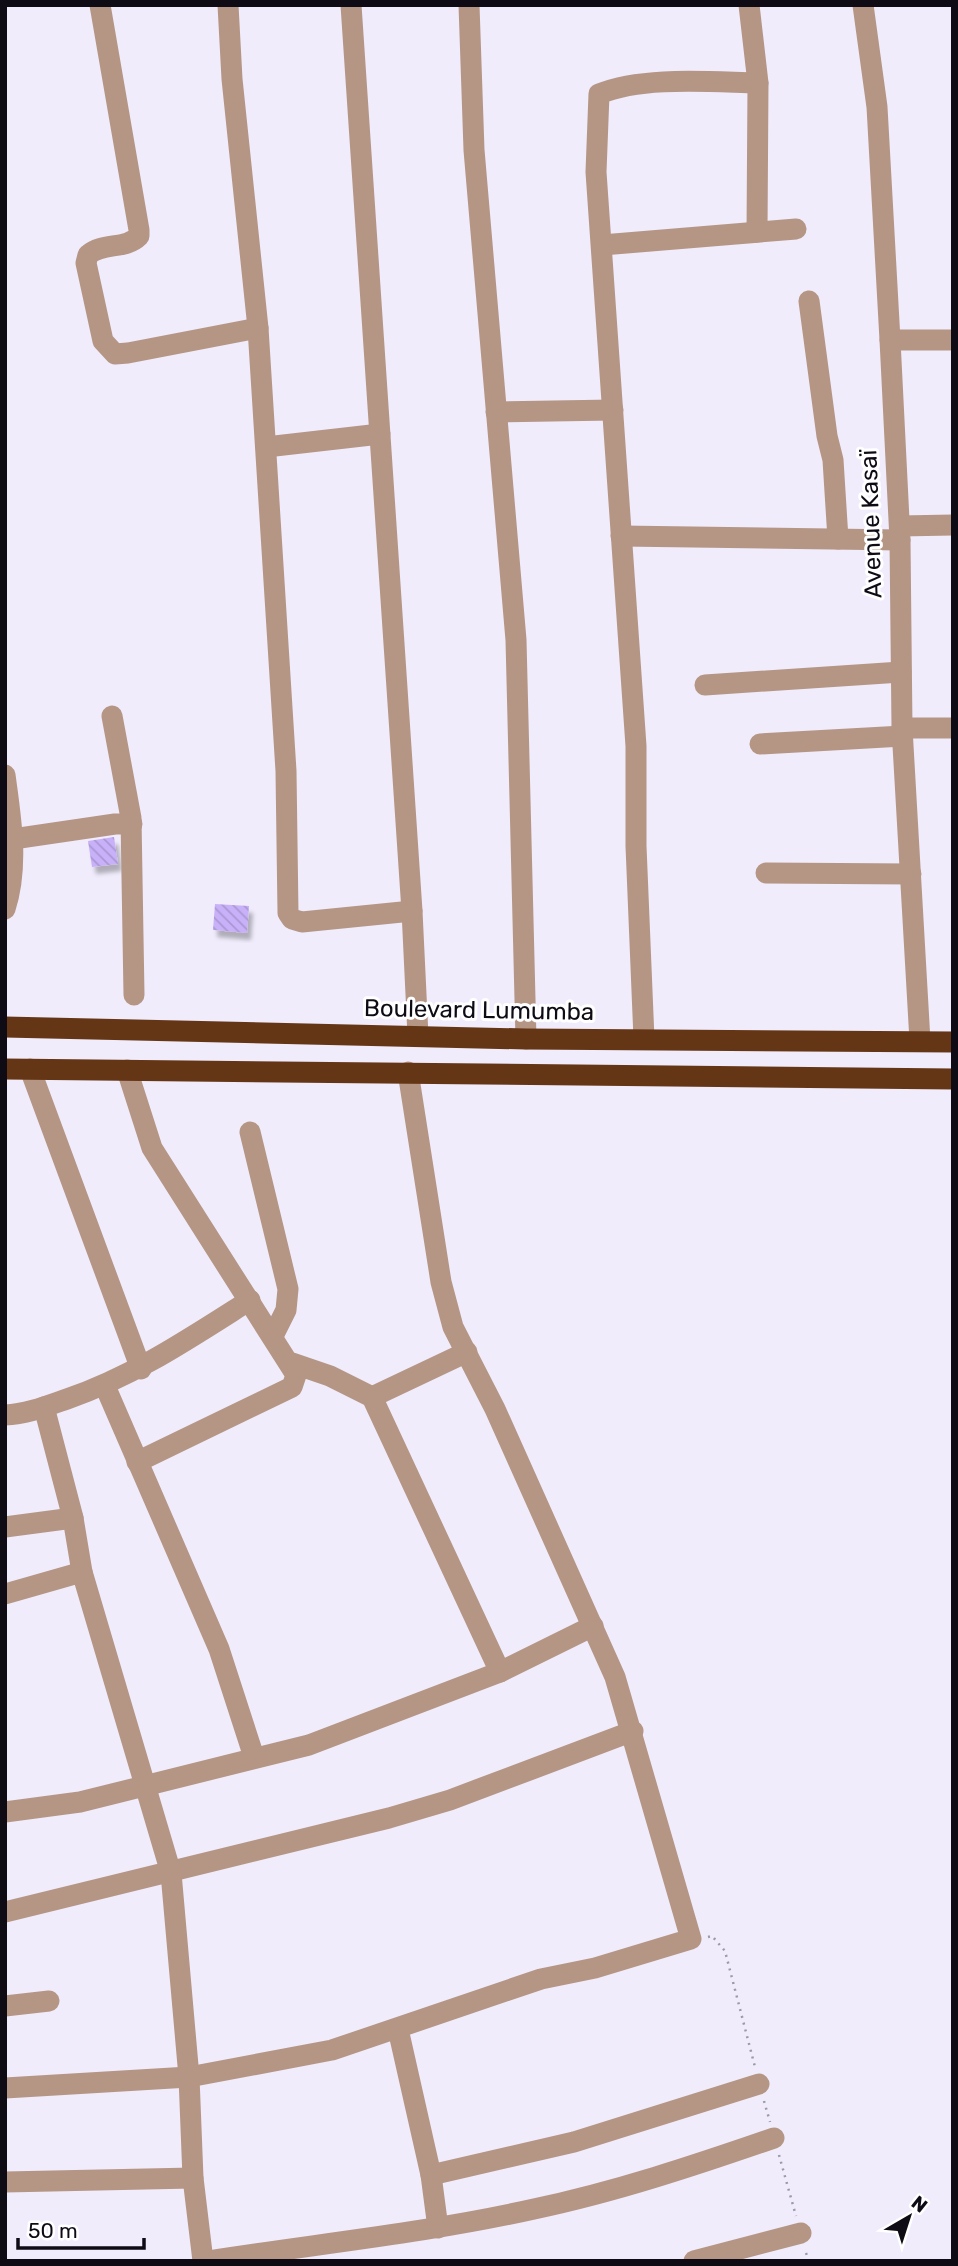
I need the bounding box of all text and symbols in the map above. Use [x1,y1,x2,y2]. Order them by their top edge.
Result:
street label: Avenue Kasaï [854,448,888,599]
street label: Boulevard Lumumba [364,994,594,1026]
north arrow [874,2182,944,2252]
text: N [907,2191,932,2217]
scale bar [18,2206,144,2250]
text: 50 m [28,2218,78,2243]

